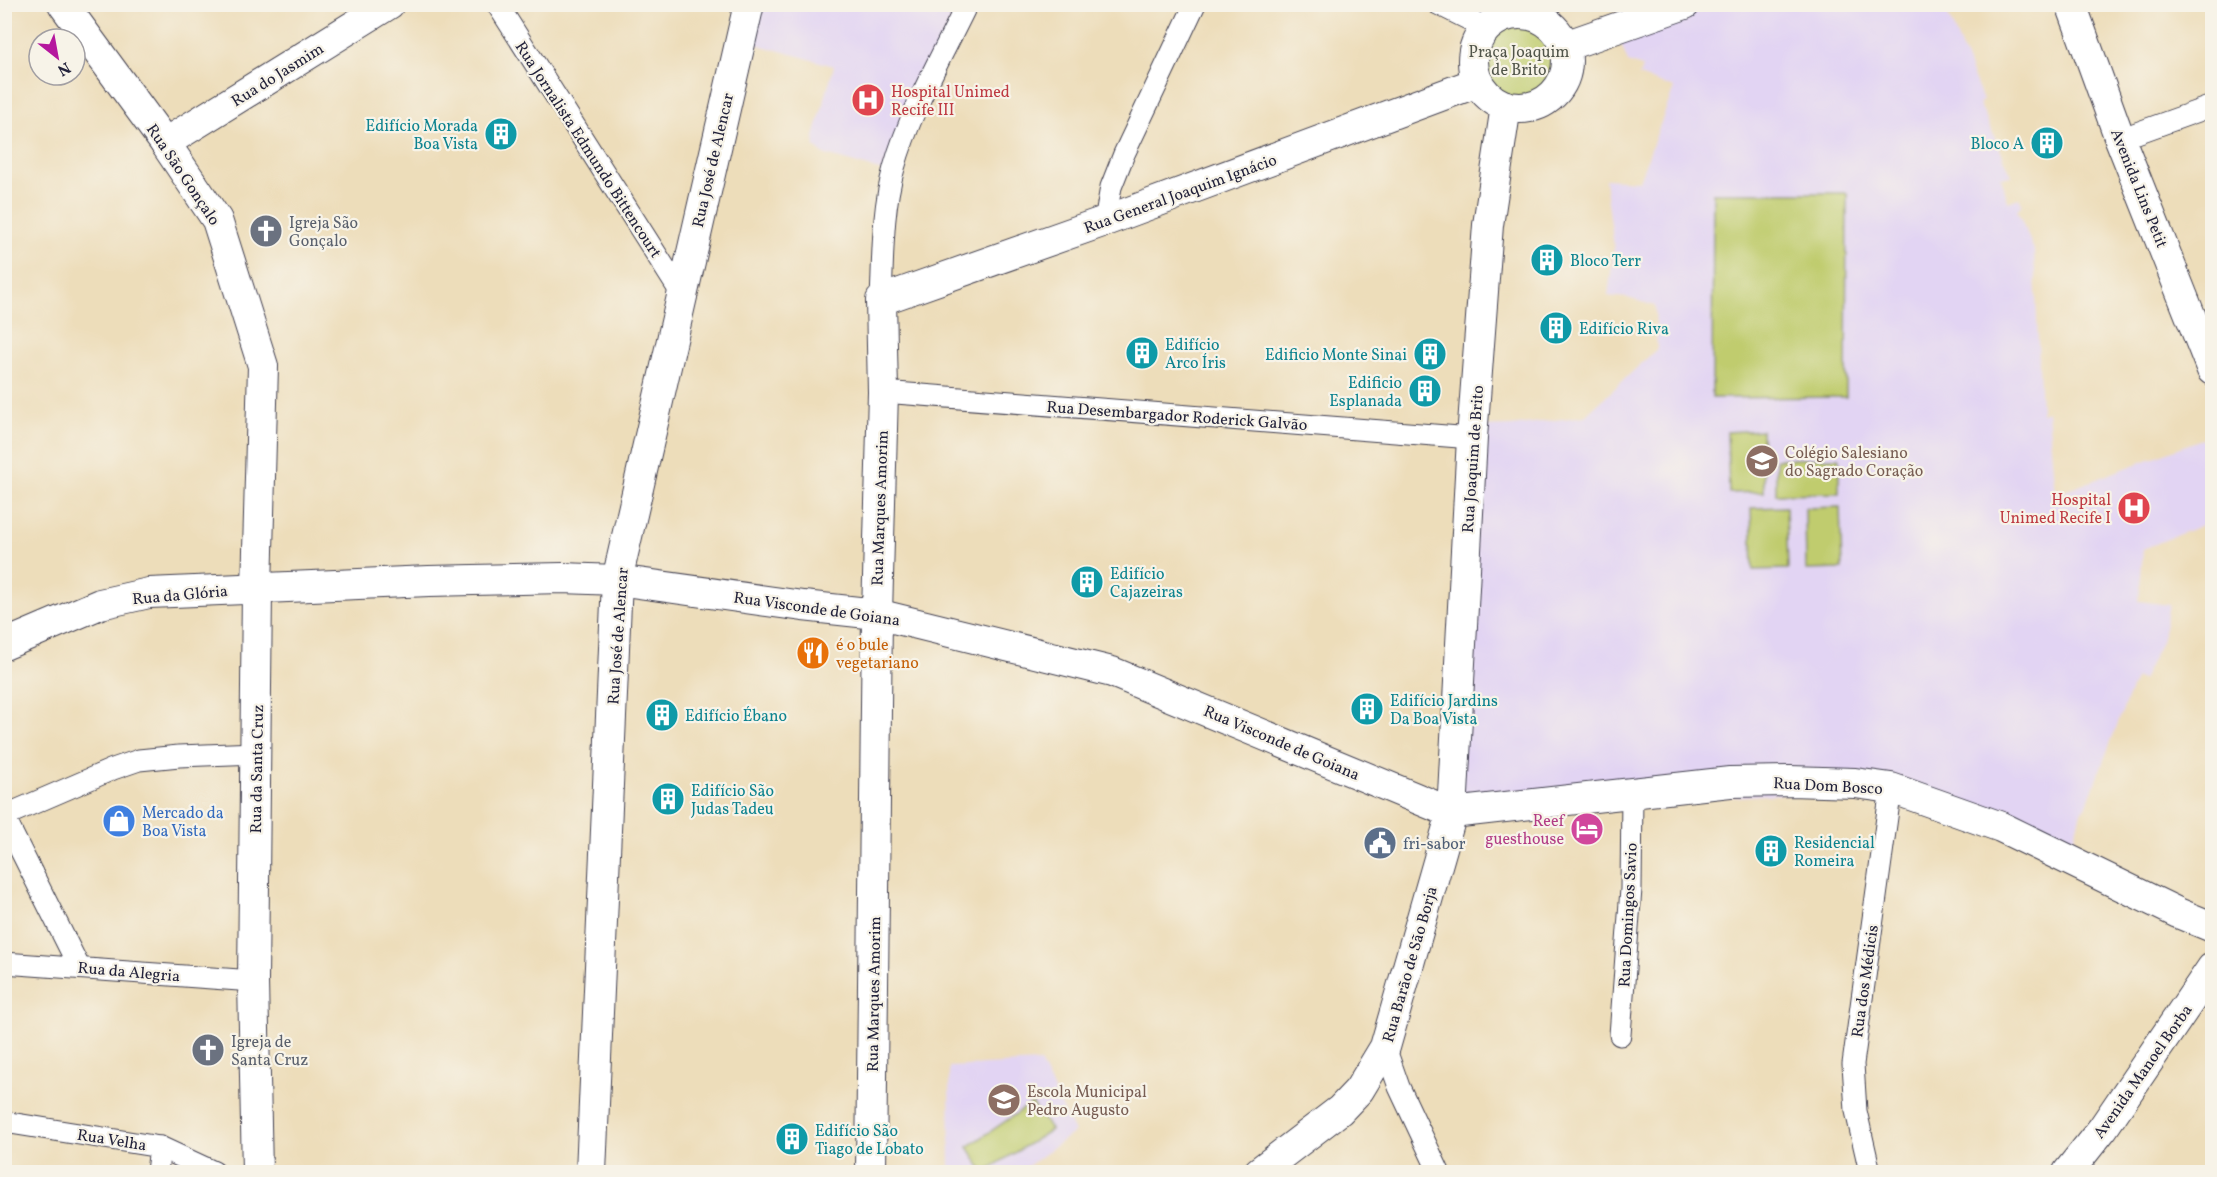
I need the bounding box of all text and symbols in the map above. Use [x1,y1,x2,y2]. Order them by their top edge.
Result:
north arrow [27,27,87,87]
street label: Rua Jornalista Edmundo Bittencourt [509,37,666,263]
street label: Rua do Jasmim [228,39,328,113]
park label: Praça Joaquim de Brito [1469,42,1569,82]
text: N [53,56,74,81]
hospital icon: Hospital Unimed Recife III [850,82,886,118]
place label: Hospital Unimed Recife III [891,82,1010,122]
street label: Rua José de Alencar [688,91,740,230]
place label: Edifício Morada Boa Vista [366,116,478,156]
building icon: Edifício Morada Boa Vista [483,116,519,152]
street label: Rua São Gonçalo [140,120,224,230]
building icon: Bloco A [2029,125,2065,161]
street label: Avenida Lins Petit [2104,126,2172,252]
place label: Bloco A [1971,134,2024,156]
street label: Rua General Joaquim Ignácio [1081,150,1280,240]
church icon: Igreja São Gonçalo [248,213,284,249]
place label: Igreja São Gonçalo [289,213,358,253]
building icon: Bloco Terr [1529,242,1565,278]
place label: Bloco Terr [1570,251,1641,273]
building icon: Edifício Riva [1538,310,1574,346]
place label: Edifício Riva [1579,319,1669,341]
building icon: Edifício Arco Íris [1124,335,1160,371]
place label: Edifício Arco Íris [1165,335,1226,375]
building icon: Edificio Monte Sinai [1412,336,1448,372]
place label: Edificio Monte Sinai [1265,345,1407,367]
place label: Edificio Esplanada [1329,373,1402,413]
building icon: Edificio Esplanada [1407,373,1443,409]
street label: Rua Joaquim de Brito [1458,385,1490,534]
street label: Rua Desembargador Roderick Galvão [1046,397,1308,437]
street label: Rua Marques Amorim [867,430,895,586]
school or university icon: Colégio Salesiano do Sagrado Coração [1744,443,1780,479]
place label: Colégio Salesiano do Sagrado Coração [1785,443,1923,483]
place label: Hospital Unimed Recife I [2000,490,2111,530]
hospital icon: Hospital Unimed Recife I [2116,490,2152,526]
building icon: Edifício Cajazeiras [1069,564,1105,600]
place label: Edifício Cajazeiras [1110,564,1183,604]
street label: Rua José de Alencar [603,567,635,705]
street label: Rua da Glória [131,581,229,611]
street label: Rua Visconde de Goiana [732,587,901,633]
restaurant icon: é o bule vegetariano [795,635,831,671]
place label: é o bule vegetariano [836,635,919,675]
building icon: Edifício Jardins Da Boa Vista [1349,691,1385,727]
place label: Edifício Jardins Da Boa Vista [1390,691,1498,731]
building icon: Edifício Ébano [644,697,680,733]
street label: Rua Visconde de Goiana [1200,701,1363,787]
street label: Rua da Santa Cruz [246,705,270,834]
place label: Edifício Ébano [685,706,787,728]
street label: Rua Dom Bosco [1773,773,1883,801]
building icon: Edifício São Judas Tadeu [650,781,686,817]
place label: Edifício São Judas Tadeu [691,781,774,821]
shop icon: Mercado da Boa Vista [101,803,137,839]
place label: Mercado da Boa Vista [142,803,224,843]
place label: Reef guesthouse [1485,811,1566,851]
hotel icon: Reef guesthouse [1569,811,1605,847]
public building icon: fri-sabor [1362,825,1398,861]
building icon: Residencial Romeira [1753,833,1789,869]
place label: Residencial Romeira [1794,833,1875,873]
place label: fri-sabor [1403,834,1466,856]
street label: Rua Domingos Savio [1614,842,1644,988]
street label: Rua Barão de São Borja [1378,884,1444,1045]
street label: Rua Marques Amorim [863,916,887,1072]
street label: Rua dos Médicis [1847,923,1885,1039]
street label: Rua da Alegria [77,958,181,988]
street label: Avenida Manoel Borba [2089,1001,2198,1144]
church icon: Igreja de Santa Cruz [190,1032,226,1068]
place label: Igreja de Santa Cruz [231,1032,308,1072]
school or university icon: Escola Municipal Pedro Augusto [986,1082,1022,1118]
place label: Escola Municipal Pedro Augusto [1027,1082,1147,1122]
building icon: Edifício São Tiago de Lobato [774,1121,810,1157]
place label: Edifício São Tiago de Lobato [815,1121,924,1161]
street label: Rua Velha [75,1125,148,1157]

